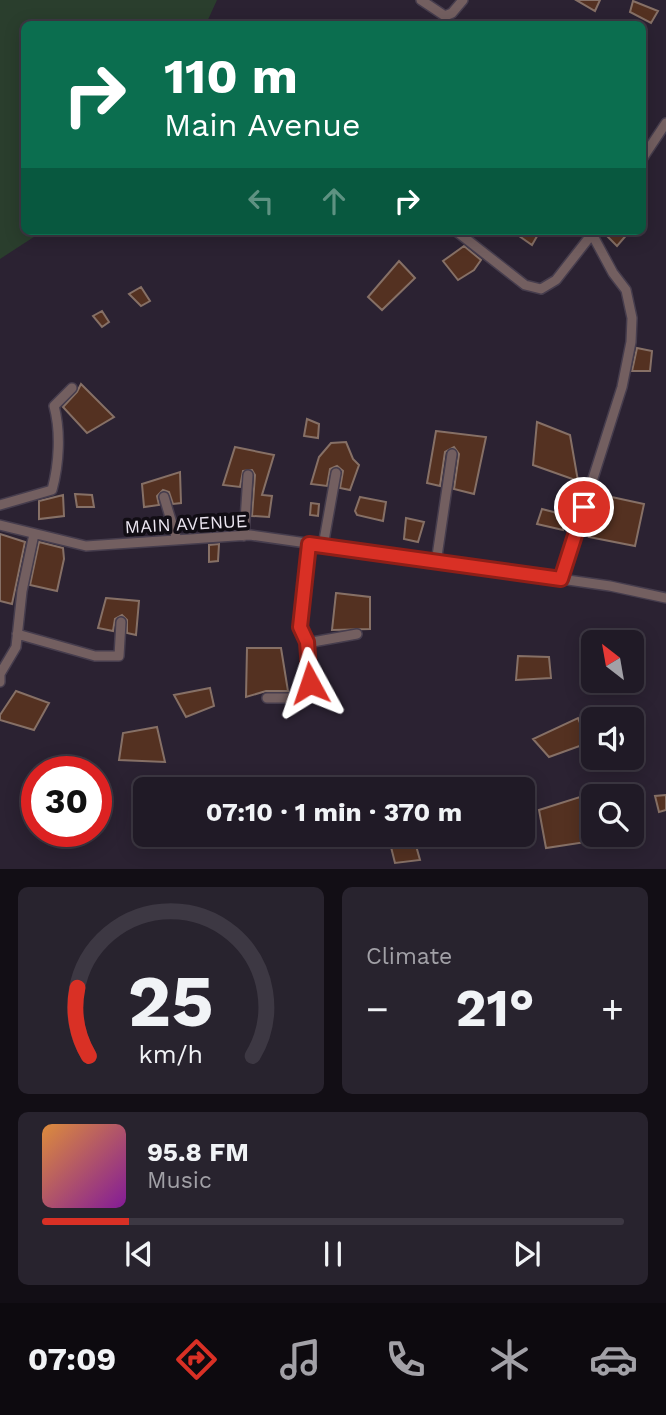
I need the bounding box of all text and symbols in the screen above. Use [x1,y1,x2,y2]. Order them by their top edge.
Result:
text: 110 m [164,47,298,105]
icon: right [49,49,140,140]
text: Main Avenue [164,106,360,144]
icon: left [242,182,280,220]
icon: ahead [315,182,353,220]
icon: right [388,182,426,220]
pin [554,477,614,537]
icon: arrive [565,488,603,526]
street label: MAIN AVENUE [124,510,248,537]
north arrow [581,630,644,693]
map controls [581,630,644,847]
position arrow [273,646,347,720]
button: sound [581,707,644,770]
speed limit sign: 30 [21,756,112,847]
button: search [581,784,644,847]
text: 07:10 · 1 min · 370 m [206,797,462,827]
text: Climate [366,943,452,970]
text: 25 [128,959,214,1045]
text: 21° [455,978,535,1039]
text: − [366,987,389,1031]
text: + [601,987,624,1031]
text: km/h [139,1040,203,1069]
text: 95.8 FM [147,1137,249,1167]
text: Music [147,1167,212,1194]
icon: previous [120,1235,158,1273]
icon: pause [314,1235,352,1273]
icon: next [508,1235,546,1273]
icon: directions [172,1335,221,1384]
icon: music [276,1335,325,1384]
icon: phone [381,1335,430,1384]
icon: climate [485,1335,534,1384]
icon: car [589,1335,638,1384]
text: 07:09 [28,1340,116,1378]

